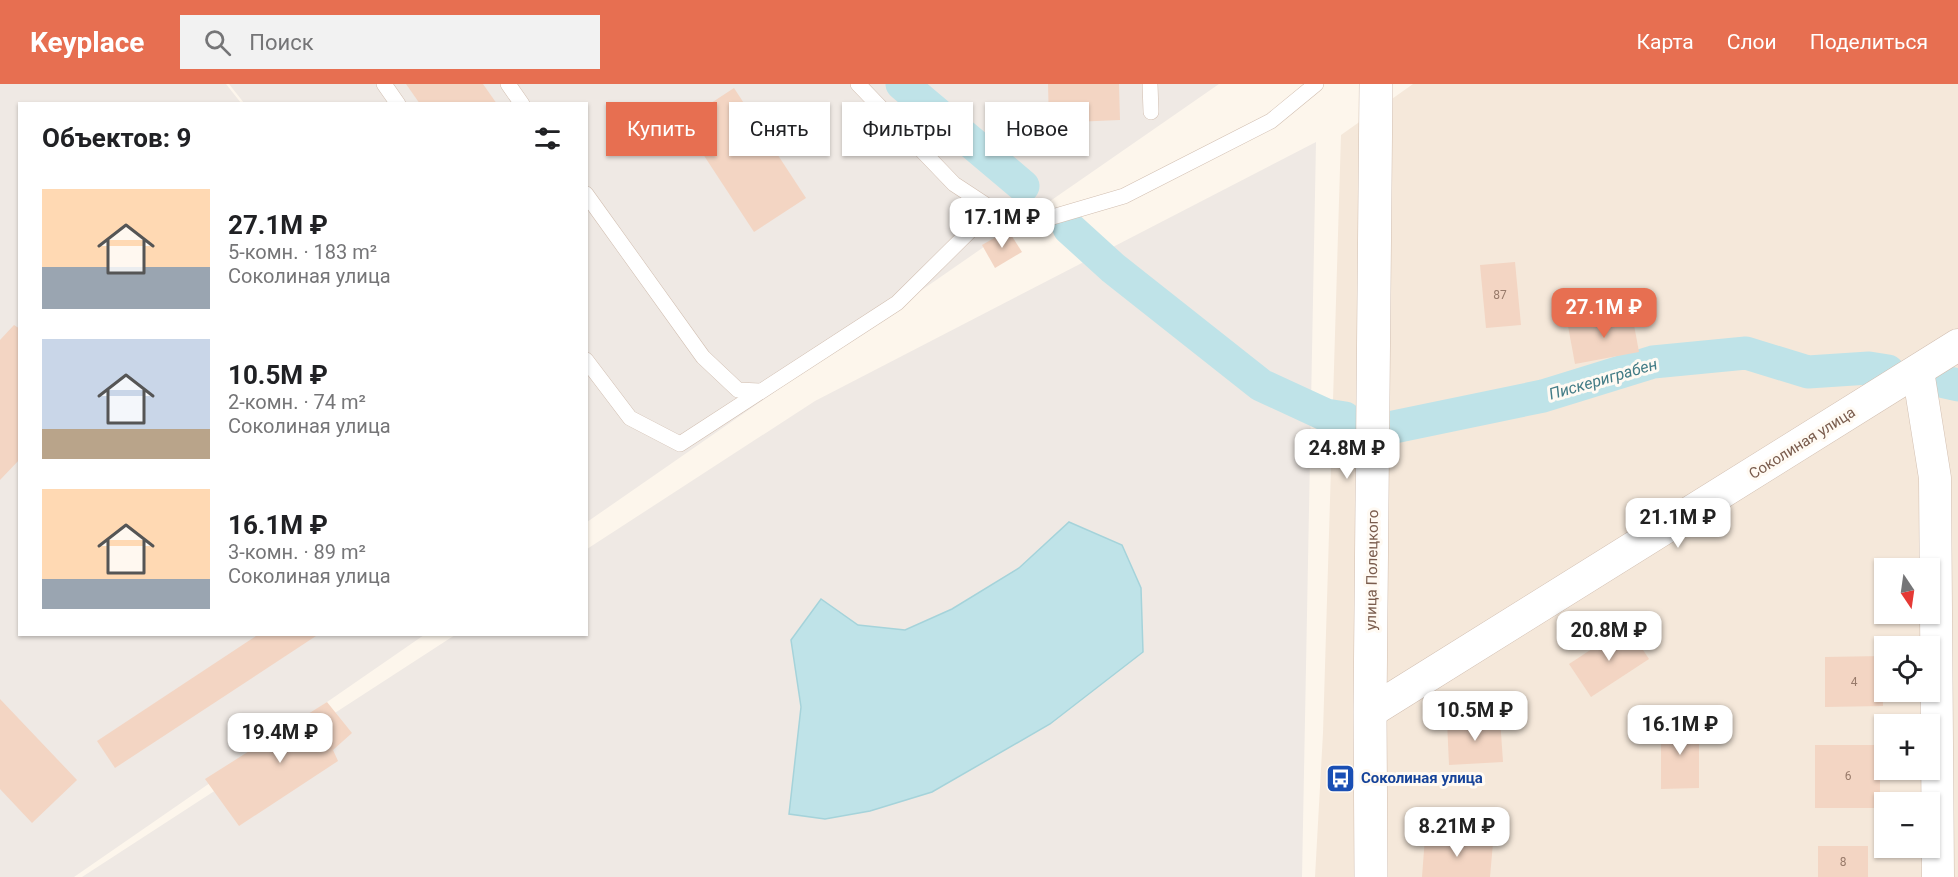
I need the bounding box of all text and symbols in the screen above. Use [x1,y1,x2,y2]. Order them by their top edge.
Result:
search box [180,15,600,69]
text: Keyplace [30,26,144,59]
icon: search [201,26,234,59]
text: Поиск [249,30,314,55]
text: Карта [1637,30,1694,54]
text: Слои [1727,30,1777,54]
text: Поделиться [1810,30,1928,54]
chip: Купить [606,102,717,156]
chip: Снять [729,102,830,156]
chip: Фильтры [842,102,973,156]
chip: Новое [985,102,1089,156]
icon: filters [531,122,564,155]
text: Объектов: 9 [42,123,191,153]
pin: 17.1M ₽ [947,198,1057,249]
text: 17.1M ₽ [964,205,1040,229]
text: 27.1M ₽ [228,210,328,240]
icon: home [90,213,162,285]
text: 5-комн. · 183 m² [228,240,377,264]
text: Соколиная улица [228,264,391,288]
house number: 87 [1493,288,1507,302]
pin: 27.1M ₽ [1549,288,1659,339]
text: 27.1M ₽ [1566,295,1642,319]
water label: Пискериграбен [1547,354,1659,404]
text: 10.5M ₽ [228,360,328,390]
icon: home [90,363,162,435]
text: 2-комн. · 74 m² [228,390,366,414]
street label: Соколиная улица [1746,403,1858,483]
text: Соколиная улица [228,414,391,438]
pin: 24.8M ₽ [1292,429,1402,480]
text: 24.8M ₽ [1309,436,1385,460]
pin: 21.1M ₽ [1623,498,1733,549]
text: 21.1M ₽ [1640,505,1716,529]
street label: улица Полецкого [1362,509,1382,631]
text: 16.1M ₽ [228,510,328,540]
icon: home [90,513,162,585]
text: 3-комн. · 89 m² [228,540,366,564]
north arrow [1874,558,1940,624]
map controls [1874,558,1940,858]
text: Соколиная улица [228,564,391,588]
pin: 20.8M ₽ [1554,611,1664,662]
text: 20.8M ₽ [1571,618,1647,642]
button: locate [1874,636,1940,702]
house number: 4 [1851,675,1858,689]
pin: 10.5M ₽ [1420,691,1530,742]
text: 10.5M ₽ [1437,698,1513,722]
pin: 16.1M ₽ [1625,705,1735,756]
text: 16.1M ₽ [1642,712,1718,736]
pin: 19.4M ₽ [225,713,335,764]
button: + [1874,714,1940,780]
text: 19.4M ₽ [242,720,318,744]
bus stop icon: Соколиная улица [1324,762,1356,794]
place label: Соколиная улица [1361,769,1483,787]
house number: 6 [1845,769,1852,783]
button: − [1874,792,1940,858]
pin: 8.21M ₽ [1402,807,1512,858]
text: 8.21M ₽ [1419,814,1495,838]
house number: 8 [1840,855,1847,869]

